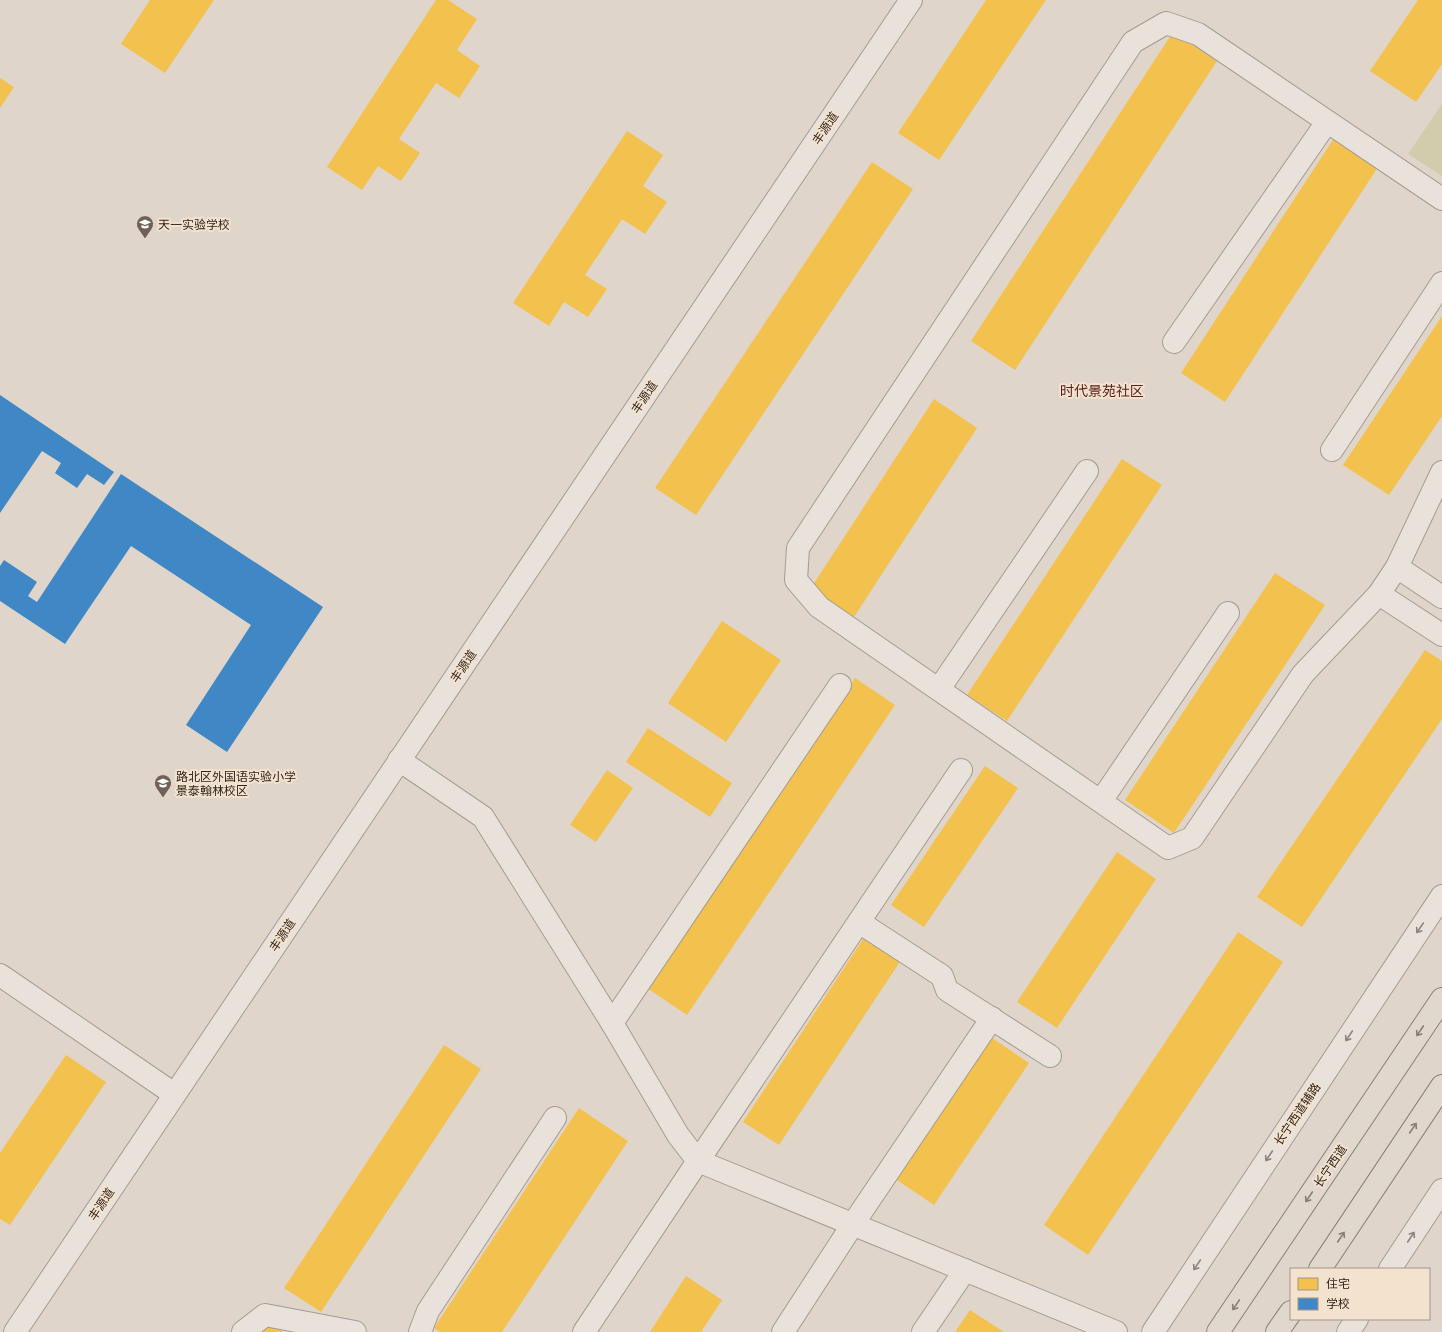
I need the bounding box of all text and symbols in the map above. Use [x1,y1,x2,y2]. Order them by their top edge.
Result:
street label: 丰源道 [809,109,841,147]
school or university icon: 天一实验学校 [135,214,155,239]
place label: 天一实验学校 [158,217,230,232]
street label: 丰源道 [628,378,660,416]
district label: 时代景苑社区 [1060,382,1144,400]
street label: 丰源道 [447,647,479,685]
place label: 路北区外国语实验小学 景泰翰林校区 [176,769,296,798]
school or university icon: 路北区外国语实验小学 景泰翰林校区 [153,773,173,798]
street label: 丰源道 [266,916,298,954]
one-way arrow [1416,922,1424,934]
one-way arrow [1416,1026,1424,1037]
one-way arrow [1344,1031,1353,1042]
street label: 长宁西道辅路 [1271,1080,1323,1148]
one-way arrow [1409,1123,1418,1134]
street label: 长宁西道 [1310,1142,1350,1190]
one-way arrow [1265,1151,1273,1162]
street label: 丰源道 [85,1185,117,1223]
one-way arrow [1305,1192,1313,1203]
one-way arrow [1337,1231,1345,1242]
one-way arrow [1407,1231,1415,1242]
one-way arrow [1193,1259,1201,1270]
legend [1290,1268,1430,1320]
text: 住宅 [1326,1276,1350,1291]
text: 学校 [1326,1296,1350,1311]
one-way arrow [1232,1300,1240,1311]

